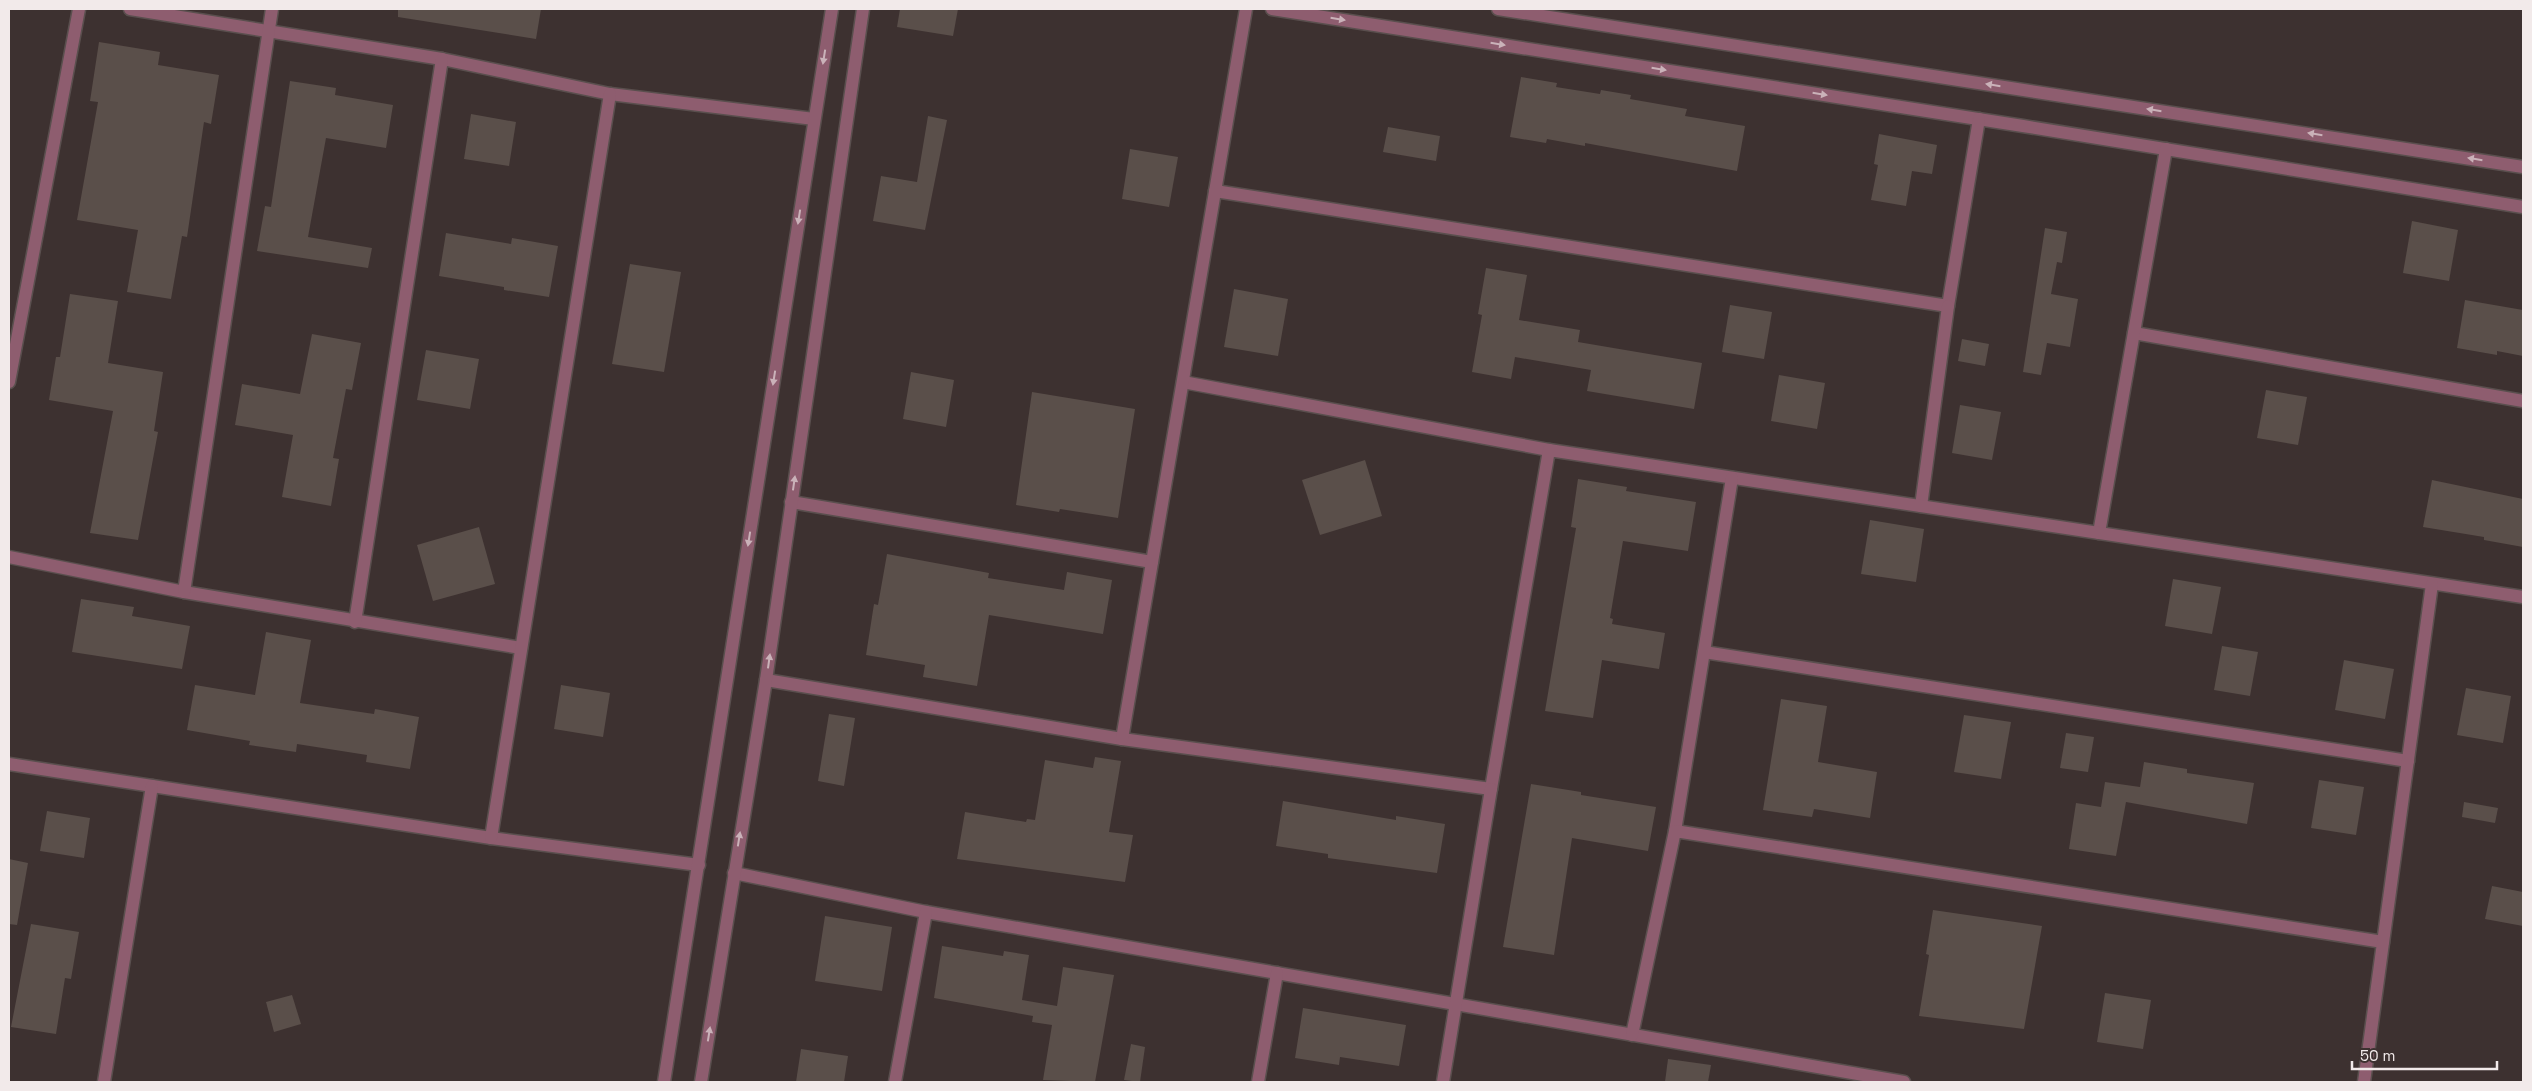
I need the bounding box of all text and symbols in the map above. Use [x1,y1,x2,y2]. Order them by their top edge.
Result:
one-way arrow [1330,15,1346,23]
one-way arrow [1491,40,1507,48]
one-way arrow [820,49,828,65]
one-way arrow [1651,65,1667,73]
one-way arrow [1985,80,2001,88]
one-way arrow [1812,90,1828,98]
one-way arrow [2146,105,2162,113]
one-way arrow [2306,130,2322,138]
one-way arrow [2467,155,2483,163]
one-way arrow [795,210,803,226]
one-way arrow [770,370,778,386]
one-way arrow [790,475,798,491]
one-way arrow [745,531,753,547]
one-way arrow [765,653,773,669]
one-way arrow [736,831,744,847]
one-way arrow [705,1026,713,1042]
scale bar [2352,1038,2497,1070]
text: 50 m [2360,1046,2395,1065]

